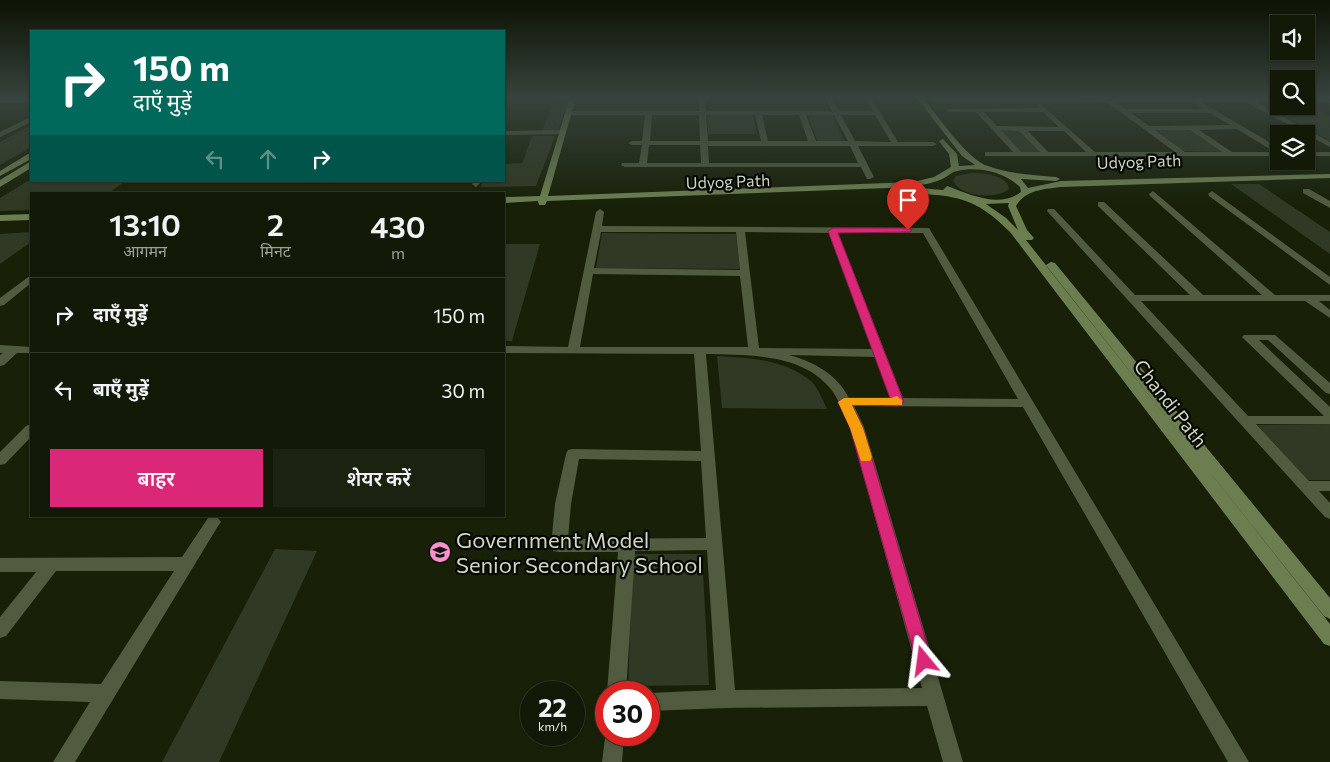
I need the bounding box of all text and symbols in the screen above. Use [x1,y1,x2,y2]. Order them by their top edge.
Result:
map controls [1270,15,1315,170]
button: sound [1270,15,1315,60]
text: 150 m [133,45,230,88]
icon: right [50,50,115,115]
button: search [1270,70,1315,115]
text: दाएँ मुड़ें [133,88,192,115]
button: layers [1270,125,1315,170]
icon: left [201,145,229,173]
icon: ahead [254,145,282,173]
icon: right [307,145,335,173]
street label: Udyog Path [1097,150,1181,172]
street label: Udyog Path [686,170,770,192]
pin [887,179,929,230]
icon: arrive [894,186,922,214]
text: 13:10 [109,205,181,242]
text: 2 [267,205,284,242]
text: 430 [370,207,426,244]
text: आगमन [123,241,167,260]
text: मिनट [260,241,291,260]
text: m [391,243,405,262]
icon: right [50,301,78,329]
text: दाएँ मुड़ें [93,302,148,325]
text: 150 m [433,304,485,327]
street label: Chandi Path [1130,355,1212,451]
icon: left [50,376,78,404]
text: बाएँ मुड़ें [93,377,149,400]
text: 30 m [442,379,485,402]
button: बाहर [50,449,263,507]
button: शेयर करें [273,449,485,507]
place label: Government Model Senior Secondary School [456,526,703,578]
school or university icon: Government Model Senior Secondary School [428,540,452,564]
position arrow [897,634,949,686]
speed limit sign: 30 [595,681,660,746]
text: 22 [538,692,567,722]
text: km/h [538,719,567,733]

